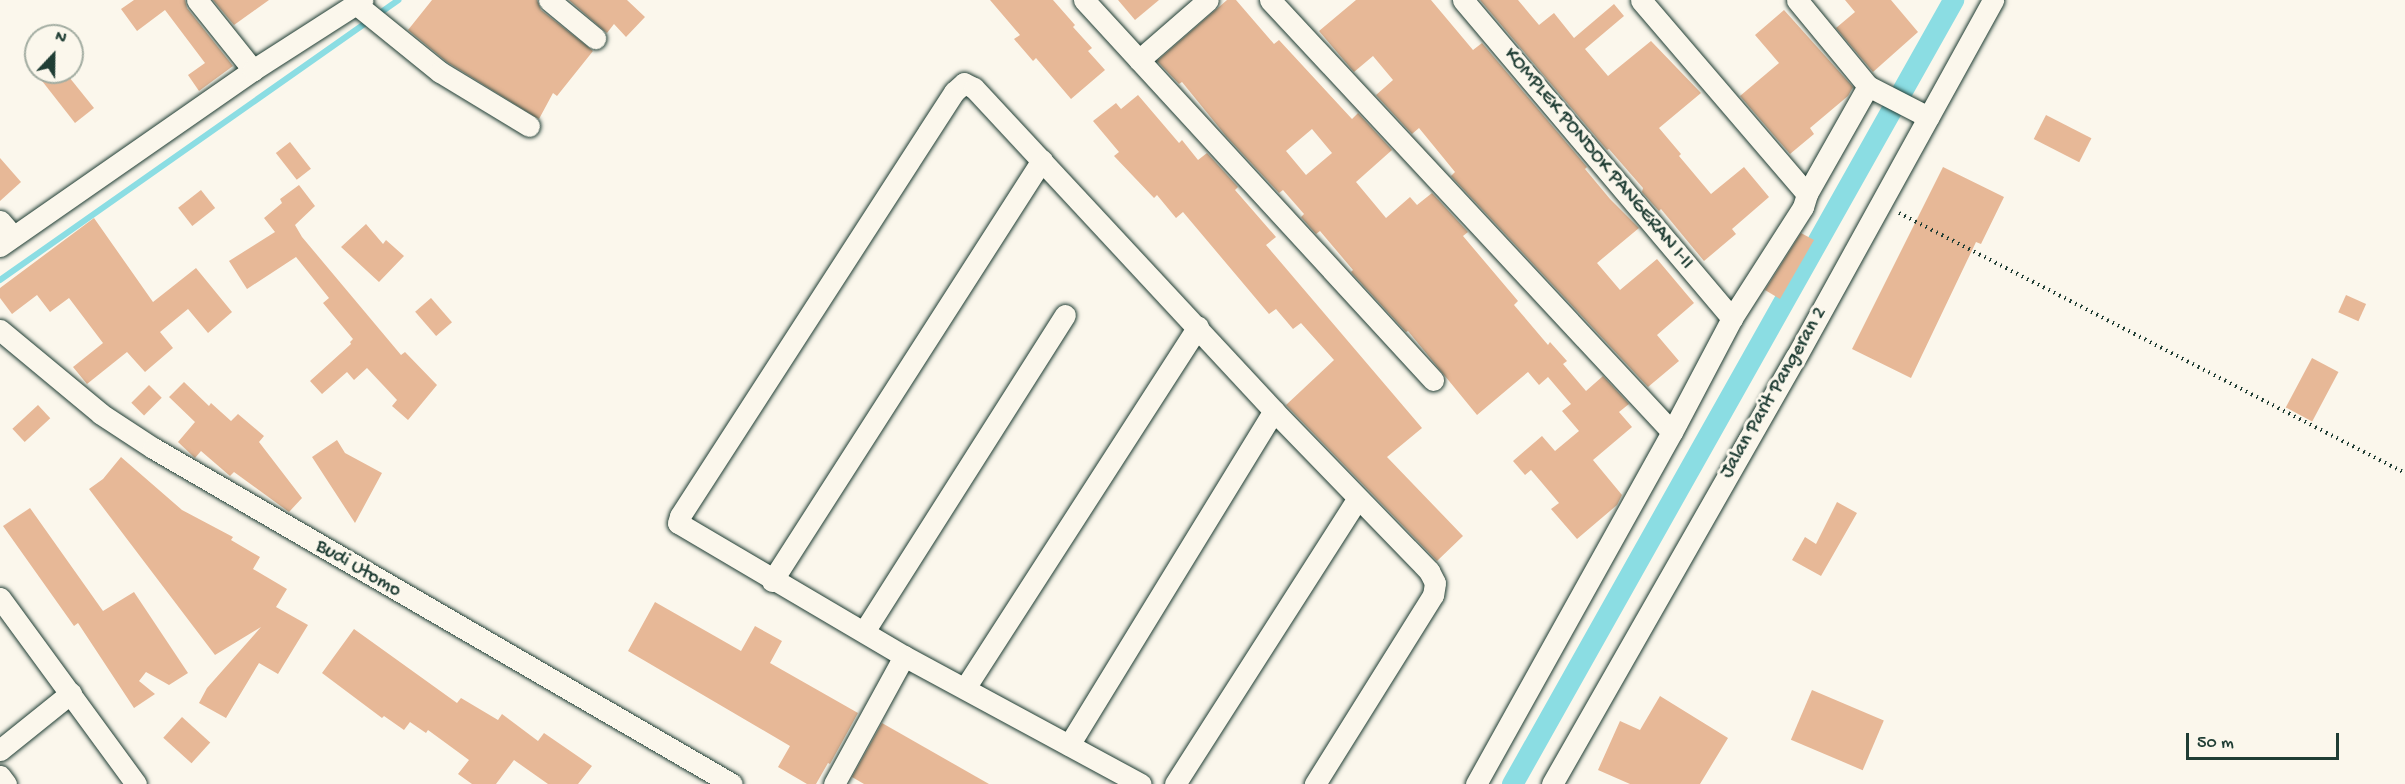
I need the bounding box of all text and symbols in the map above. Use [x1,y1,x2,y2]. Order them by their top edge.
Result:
north arrow [24,24,84,84]
text: N [52,28,69,49]
street label: KOMPLEK PONDOK PANGERAN I-II [1498,43,1698,275]
street label: Jalan Parit Pangeran 2 [1715,303,1833,483]
street label: Budi Utomo [311,535,405,603]
scale bar [2189,721,2342,759]
text: 50 m [2197,733,2234,754]

